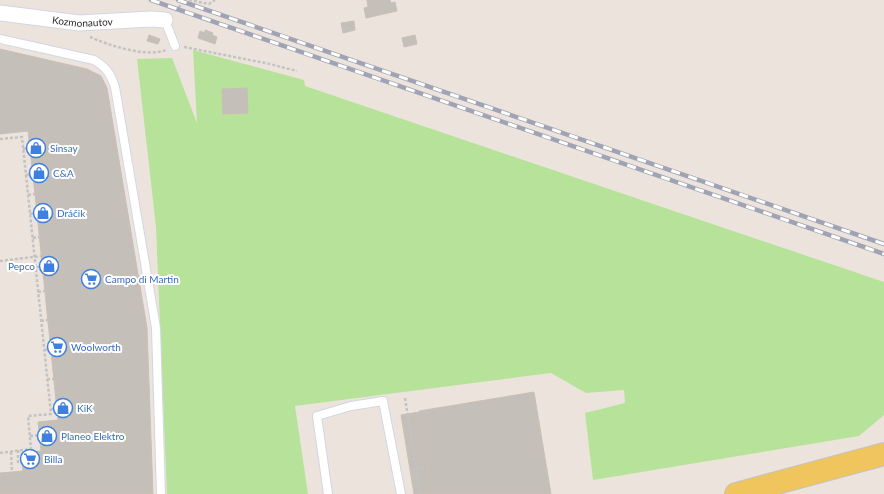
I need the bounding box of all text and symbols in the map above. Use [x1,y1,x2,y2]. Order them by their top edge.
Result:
street label: Kozmonautov [51,14,114,29]
shop icon: Sinsay [25,137,47,159]
place label: Sinsay [50,142,79,154]
shop icon: C&A [28,162,50,184]
place label: C&A [53,167,74,179]
shop icon: Dráčik [32,202,54,224]
place label: Dráčik [57,207,86,219]
shop icon: Pepco [38,255,60,277]
place label: Pepco [8,260,35,272]
supermarket icon: Campo di Martin [80,268,102,290]
place label: Campo di Martin [105,273,179,285]
supermarket icon: Woolworth [46,336,68,358]
place label: Woolworth [71,341,121,353]
shop icon: KiK [52,397,74,419]
place label: KiK [77,402,93,414]
shop icon: Planeo Elektro [36,425,58,447]
place label: Planeo Elektro [61,430,125,442]
supermarket icon: Billa [19,448,41,470]
place label: Billa [44,453,62,465]

